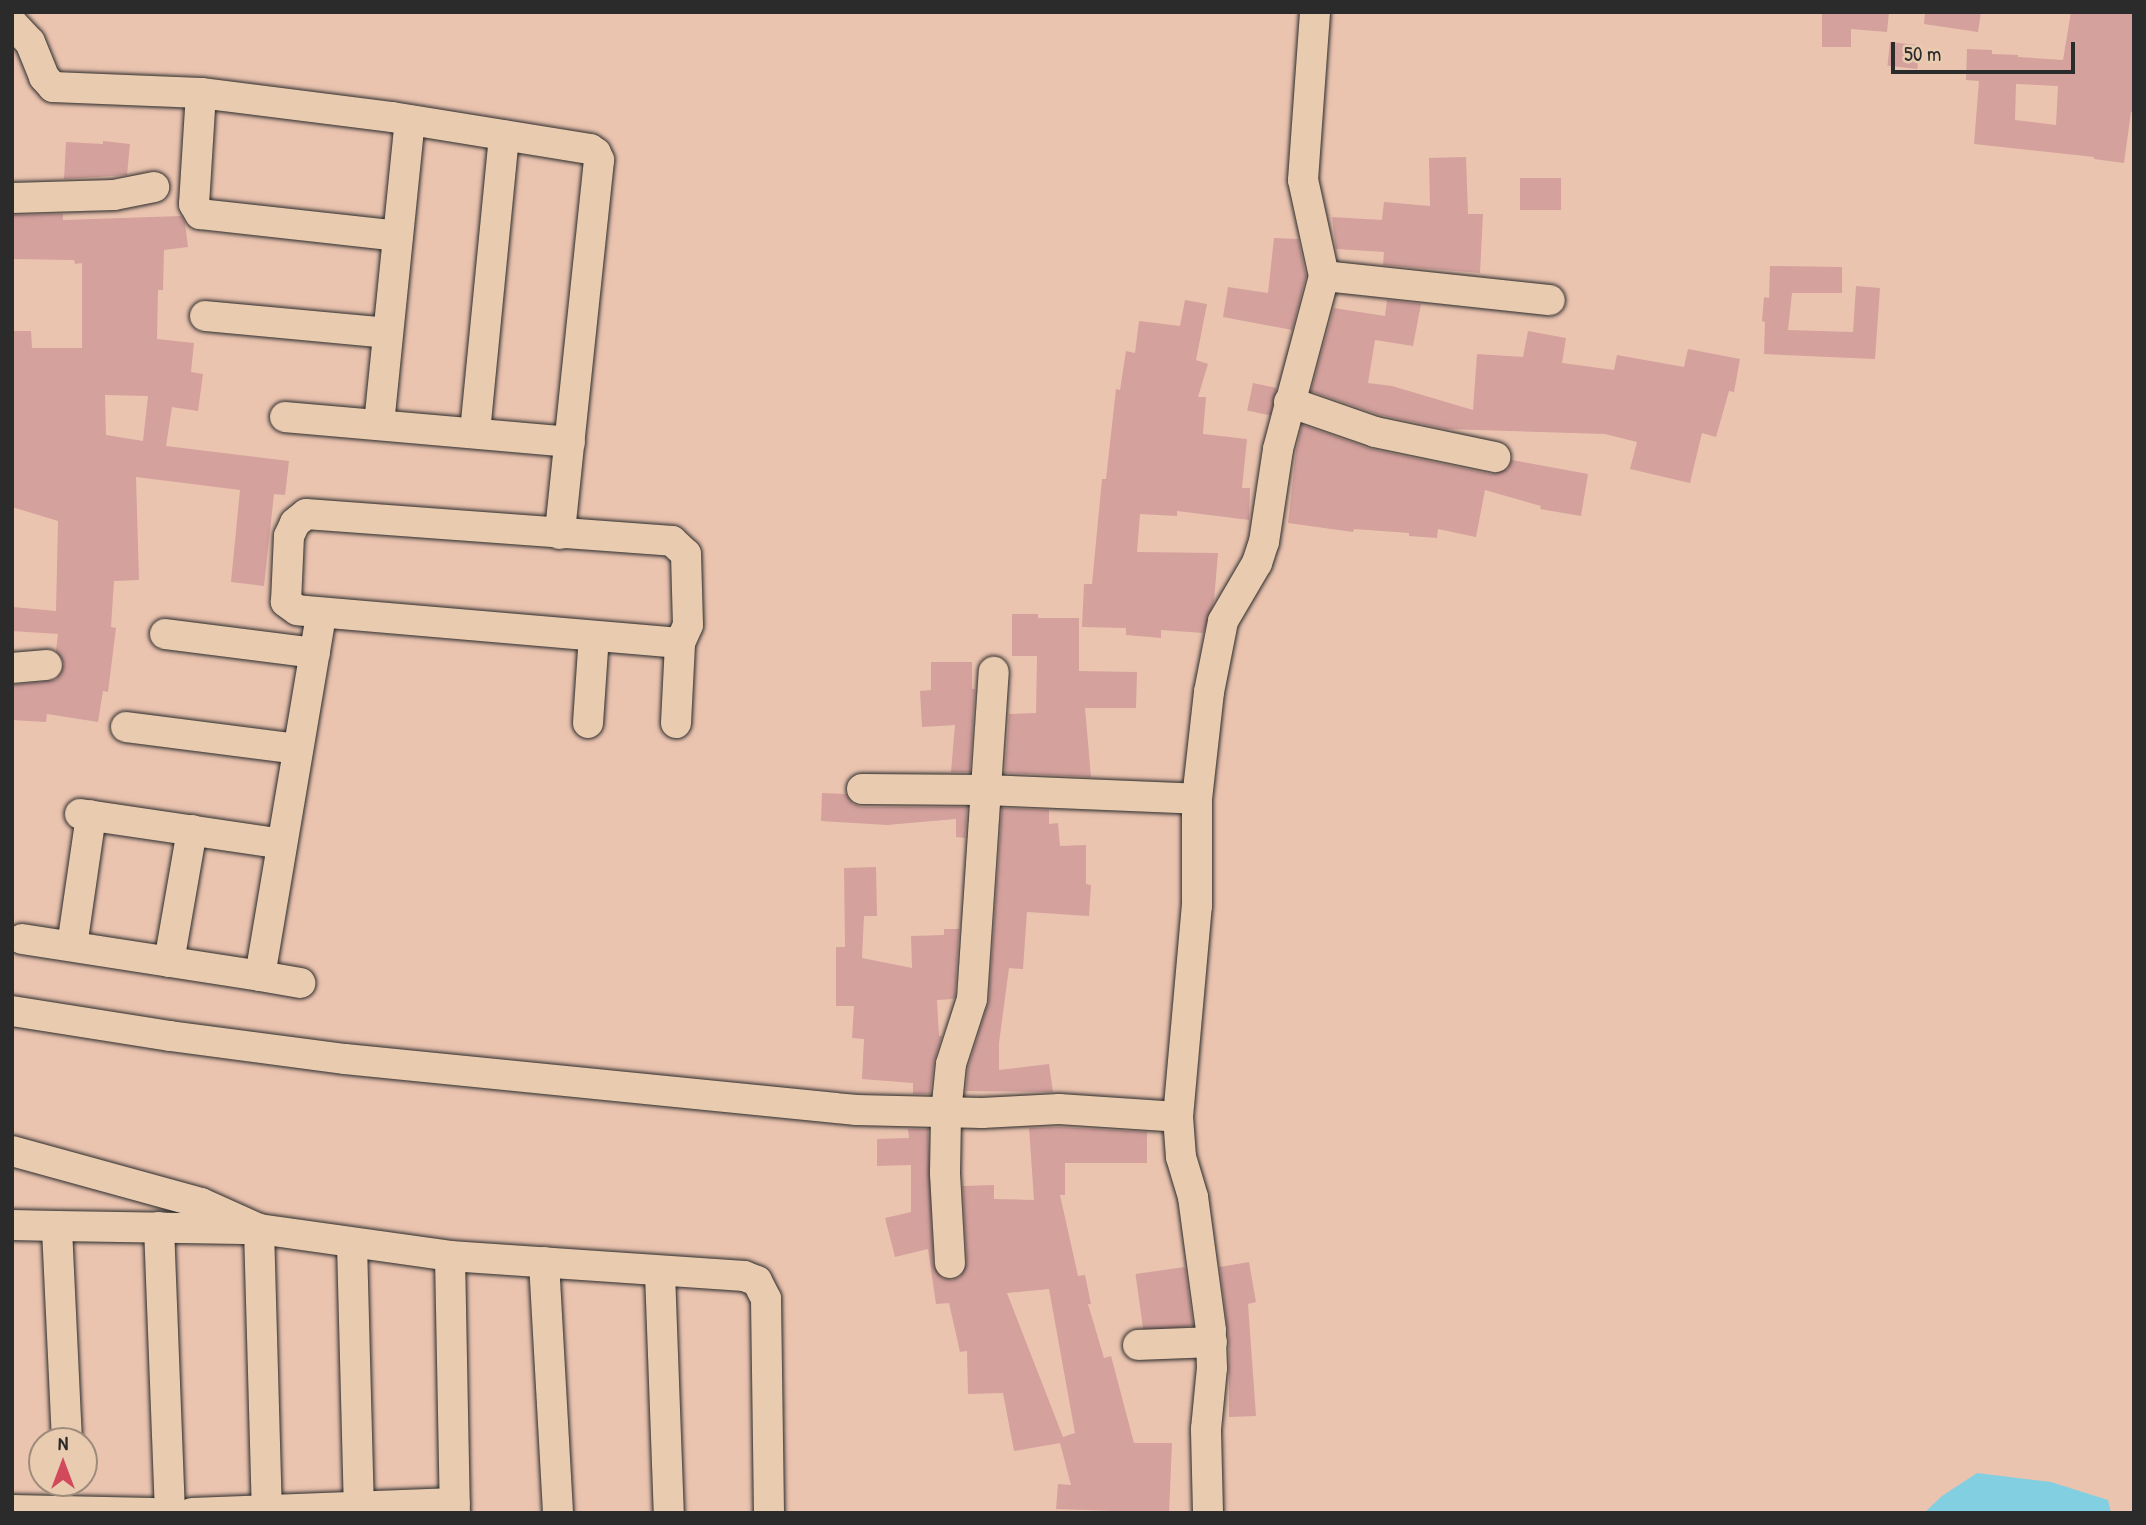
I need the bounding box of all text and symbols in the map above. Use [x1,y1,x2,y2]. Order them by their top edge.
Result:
scale bar [1894,28,2078,72]
text: 50 m [1904,39,1941,68]
north arrow [28,1427,98,1497]
text: N [58,1430,68,1456]

